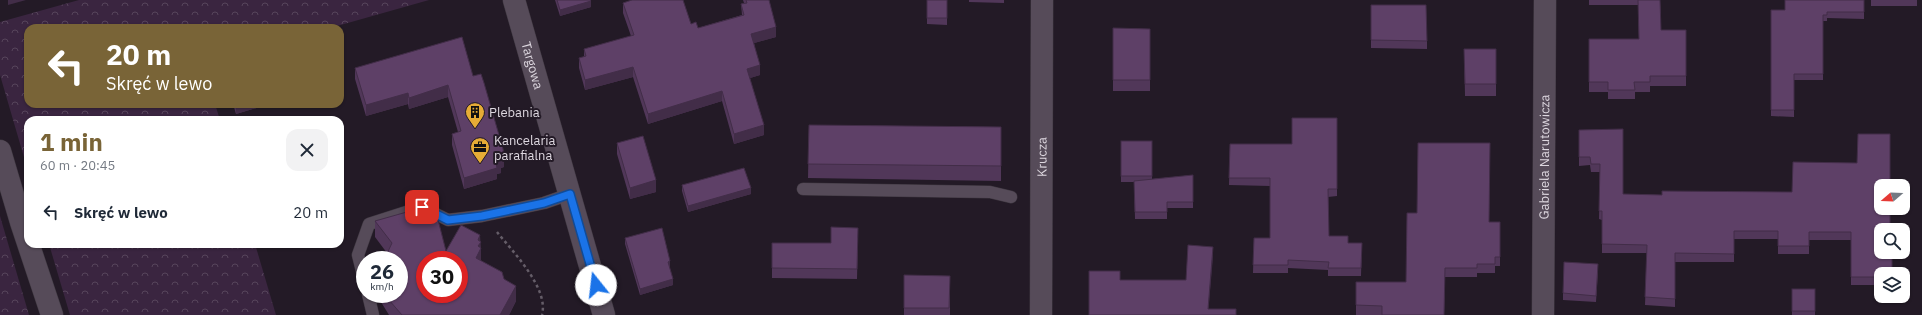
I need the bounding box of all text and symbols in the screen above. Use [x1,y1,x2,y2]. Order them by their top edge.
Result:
text: 20 m [106,36,171,73]
icon: left [40,40,92,92]
street label: Targowa [518,40,548,91]
text: Skręć w lewo [106,72,212,95]
street label: Gabriela Narutowicza [1535,94,1553,220]
building icon: Plebania [464,101,486,129]
place label: Plebania [489,104,540,121]
text: 1 min [40,126,103,158]
button: close [286,129,328,171]
place label: Kancelaria parafialna [494,132,555,164]
office icon: Kancelaria parafialna [469,136,491,164]
street label: Krucza [1033,137,1050,177]
text: 60 m · 20:45 [40,157,115,174]
north arrow [1874,179,1910,215]
map controls [1874,179,1910,303]
pin [405,190,439,224]
icon: arrive [411,196,433,218]
icon: left [40,201,62,223]
text: Skręć w lewo [74,203,168,222]
text: 20 m [293,203,328,222]
button: search [1874,223,1910,259]
speed limit sign: 30 [416,251,468,303]
text: 26 [370,258,394,285]
position arrow [575,264,617,306]
button: layers [1874,267,1910,303]
text: km/h [370,280,394,293]

